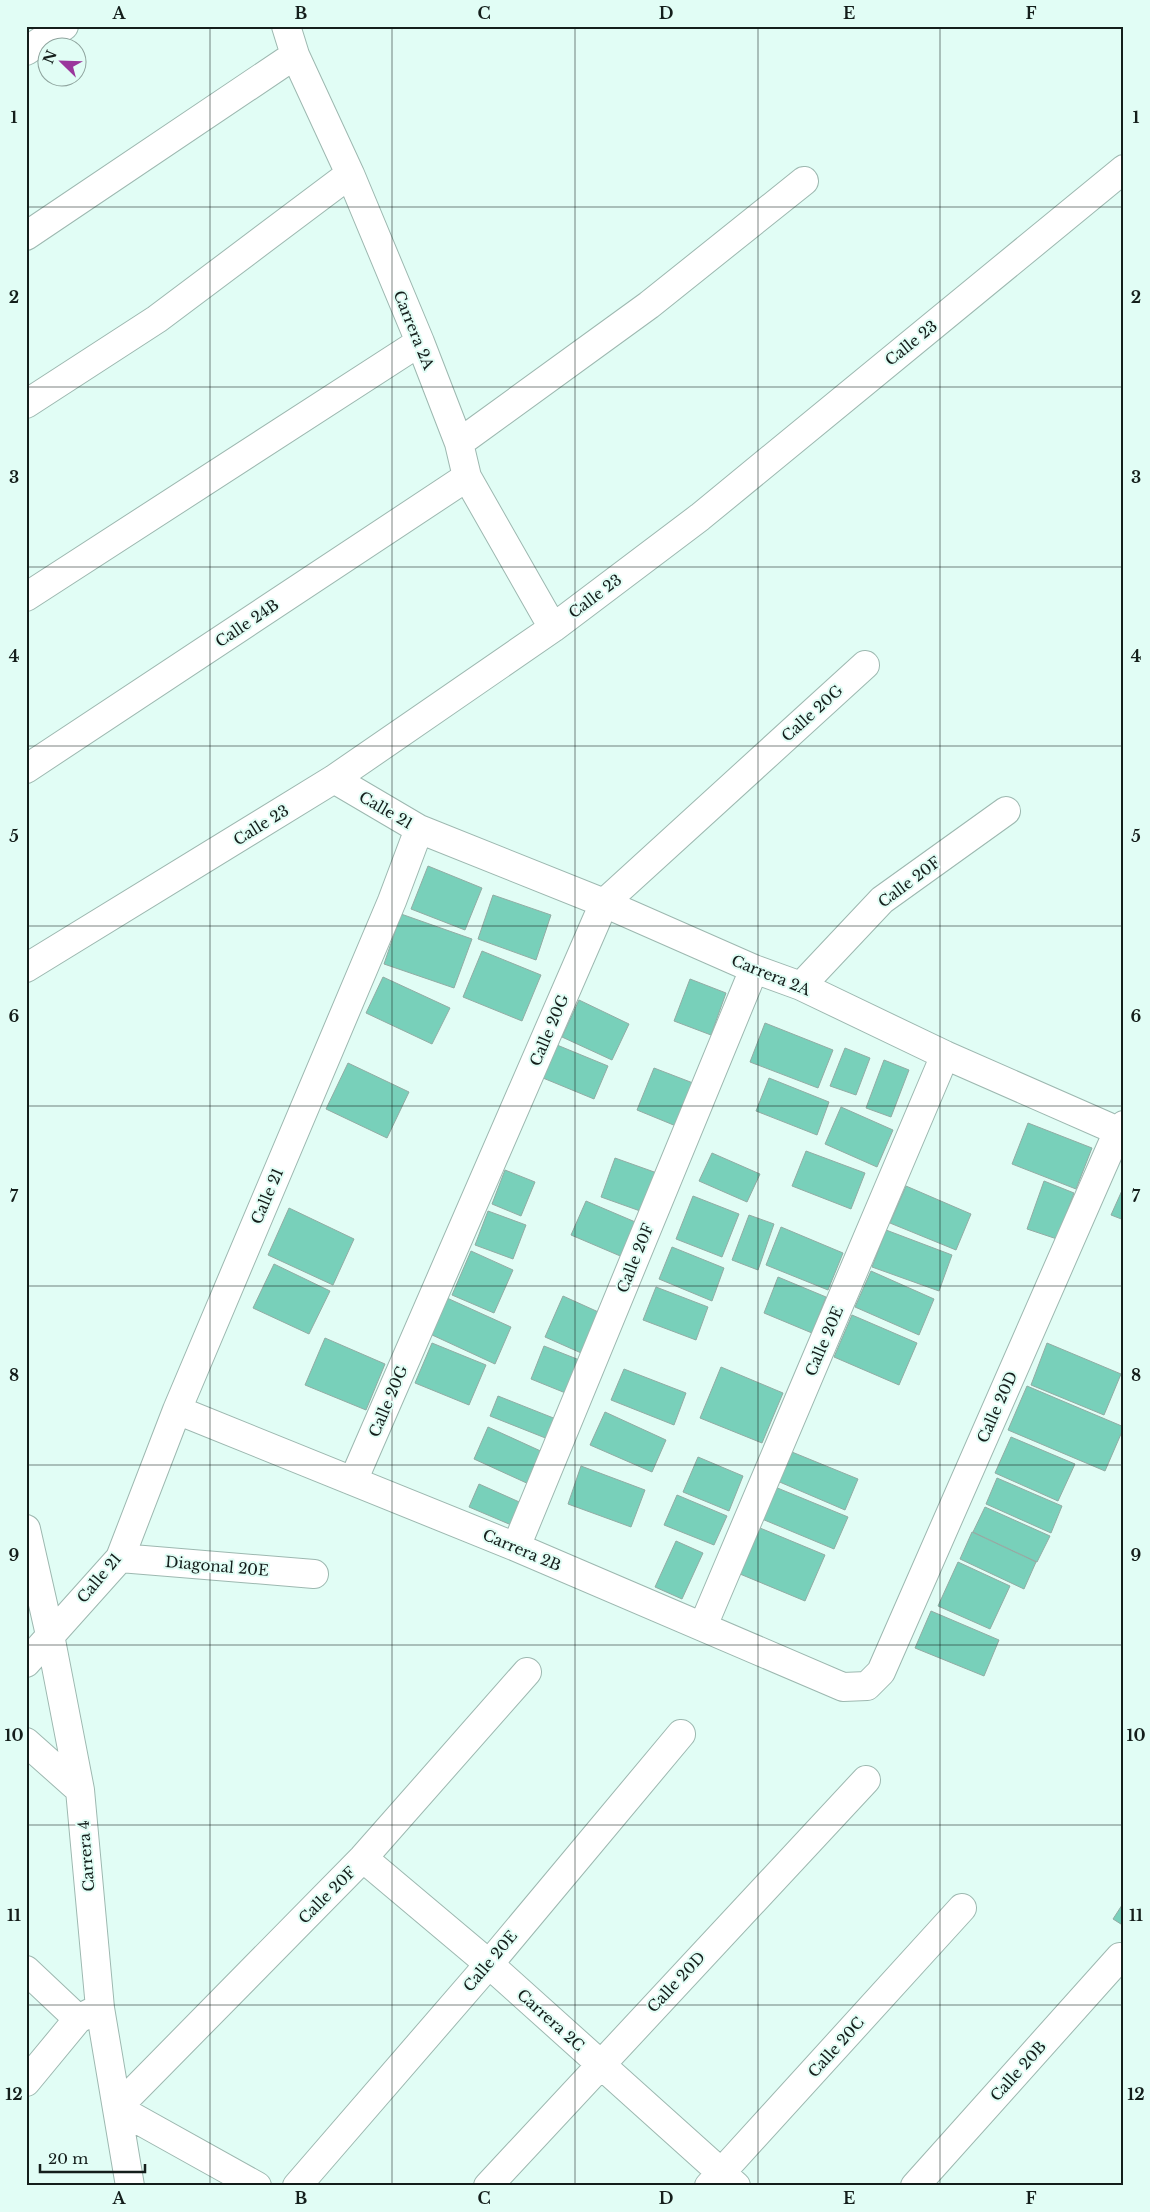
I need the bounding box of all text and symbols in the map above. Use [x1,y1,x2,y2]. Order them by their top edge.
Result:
text: A [112,3,127,23]
text: B [295,3,308,23]
text: C [477,3,491,23]
text: D [659,3,673,23]
text: E [843,3,855,23]
text: F [1025,3,1037,23]
north arrow [38,38,88,88]
text: N [39,47,61,66]
text: 1 [11,107,18,127]
text: 1 [1133,107,1140,127]
text: 2 [9,287,19,307]
text: 2 [1131,287,1141,307]
street label: Carrera 2A [390,288,439,373]
street label: Calle 23 [881,316,941,370]
text: 3 [9,467,19,487]
text: 3 [1131,467,1141,487]
street label: Calle 23 [565,570,625,622]
street label: Calle 24B [212,595,282,651]
text: 4 [9,646,19,666]
text: 4 [1131,646,1141,666]
street label: Calle 20G [777,681,847,745]
street label: Calle 21 [356,787,416,833]
street label: Calle 23 [230,801,292,849]
text: 5 [9,826,19,846]
text: 5 [1131,826,1141,846]
street label: Calle 20F [874,852,944,912]
street label: Carrera 2A [729,951,814,1000]
street label: Calle 20G [525,991,573,1069]
text: 6 [9,1006,20,1026]
text: 6 [1131,1006,1142,1026]
street label: Calle 21 [247,1165,287,1227]
text: 7 [10,1186,19,1206]
text: 7 [1132,1186,1141,1206]
street label: Calle 20F [613,1221,657,1295]
street label: Calle 20E [801,1303,847,1379]
street label: Calle 20G [364,1362,412,1440]
text: 8 [9,1365,19,1385]
text: 8 [1131,1365,1141,1385]
street label: Calle 20D [973,1368,1021,1446]
street label: Carrera 2B [480,1525,564,1575]
text: 9 [9,1545,20,1565]
text: 9 [1131,1545,1142,1565]
street label: Calle 21 [73,1549,125,1607]
street label: Diagonal 20E [164,1552,270,1580]
text: 10 [4,1725,24,1745]
text: 10 [1126,1725,1146,1745]
street label: Carrera 4 [73,1820,99,1892]
street label: Calle 20F [294,1862,360,1928]
text: 11 [7,1905,21,1925]
text: 11 [1129,1905,1143,1925]
street label: Calle 20E [459,1927,521,1995]
street label: Calle 20D [643,1948,709,2016]
street label: Carrera 2C [513,1985,589,2055]
street label: Calle 20C [804,2013,868,2081]
street label: Calle 20B [986,2037,1050,2105]
text: 12 [5,2084,23,2104]
text: 12 [1127,2084,1145,2104]
scale bar [40,2142,145,2174]
text: 20 m [48,2149,88,2168]
text: A [112,2188,127,2208]
text: B [295,2188,308,2208]
text: C [477,2188,491,2208]
text: D [659,2188,673,2208]
text: E [843,2188,855,2208]
text: F [1025,2188,1037,2208]

